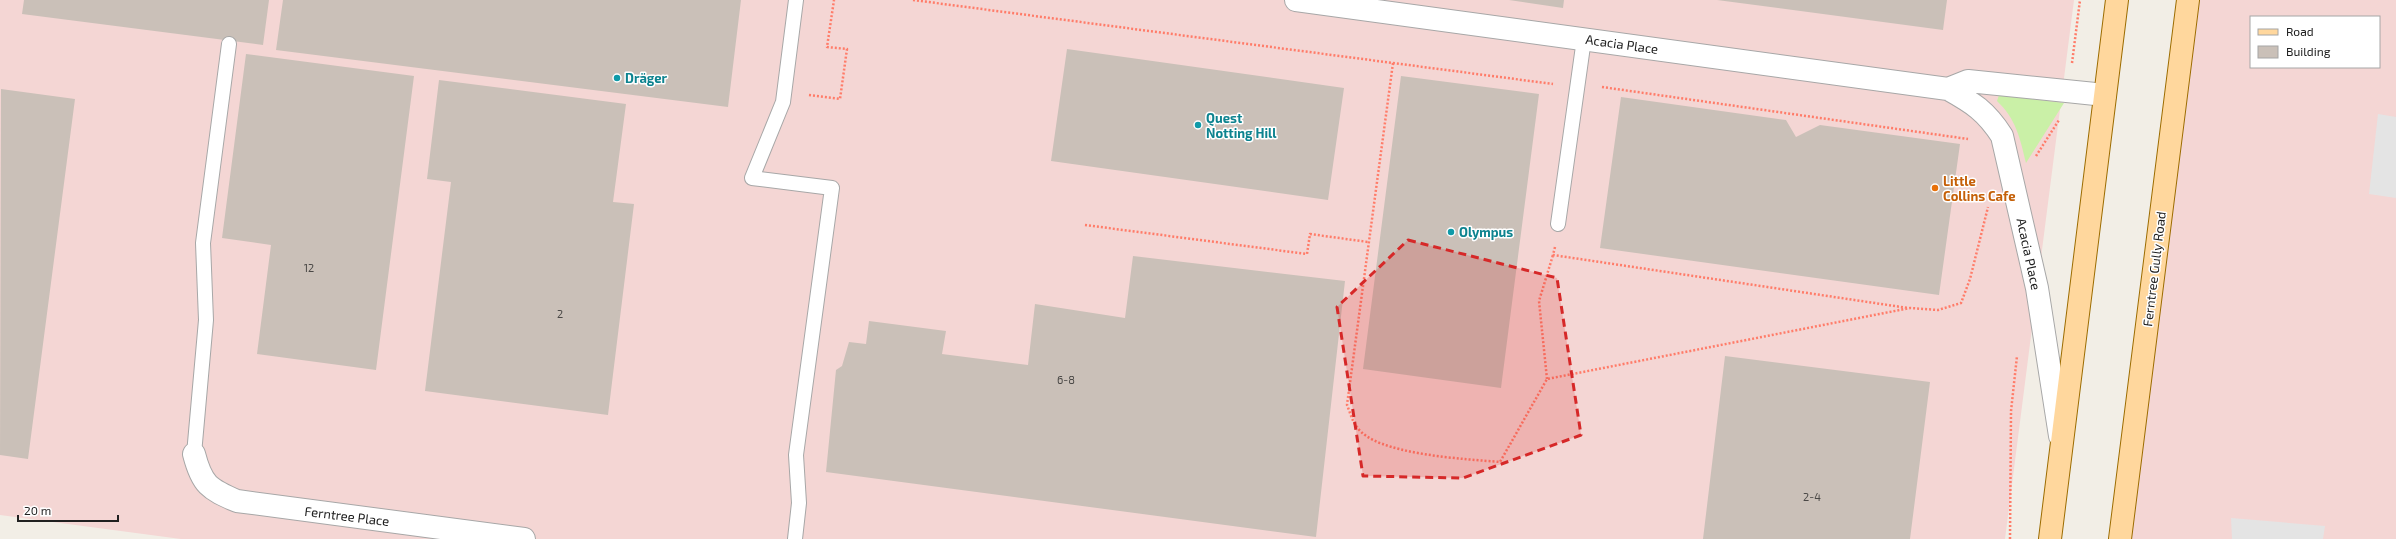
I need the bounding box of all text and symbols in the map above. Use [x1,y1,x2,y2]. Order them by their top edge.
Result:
legend [2250,16,2380,68]
text: Road [2286,24,2314,38]
street label: Acacia Place [1585,31,1659,57]
text: Building [2286,44,2331,58]
place label: Dräger [625,70,668,86]
marker: Dräger [612,73,622,83]
place label: Quest Notting Hill [1206,110,1277,141]
marker: Quest Notting Hill [1193,120,1203,130]
place label: Little Collins Cafe [1943,173,2016,204]
marker: Little Collins Cafe [1930,183,1940,193]
street label: Ferntree Gully Road [2139,211,2169,327]
street label: Acacia Place [2014,217,2044,291]
place label: Olympus [1459,224,1513,240]
marker: Olympus [1446,227,1456,237]
house number: 12 [304,261,314,274]
house number: 2 [557,307,563,320]
house number: 6-8 [1057,373,1075,386]
house number: 2-4 [1803,490,1821,503]
scale bar [18,497,118,523]
text: 20 m [24,503,51,517]
street label: Ferntree Place [304,503,390,529]

